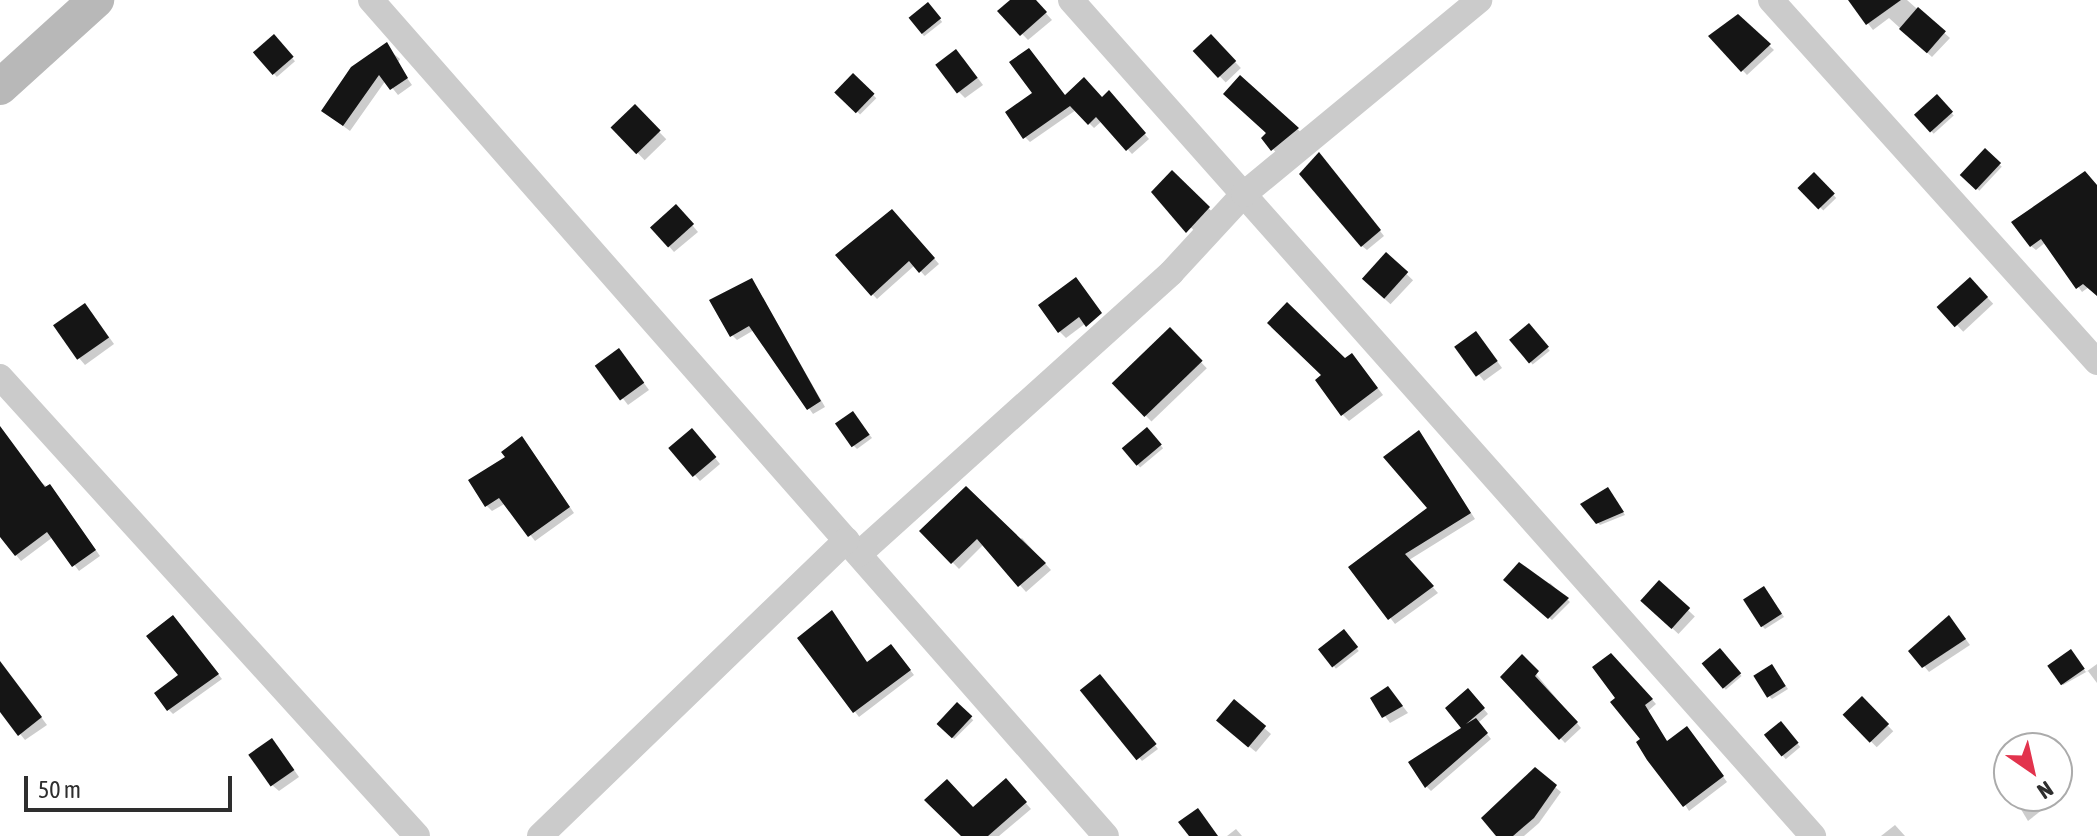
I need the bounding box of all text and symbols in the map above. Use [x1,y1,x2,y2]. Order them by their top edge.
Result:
north arrow [1993,732,2073,812]
scale bar [28,760,236,810]
text: 50 m [38,776,81,803]
text: N [2033,776,2058,805]

